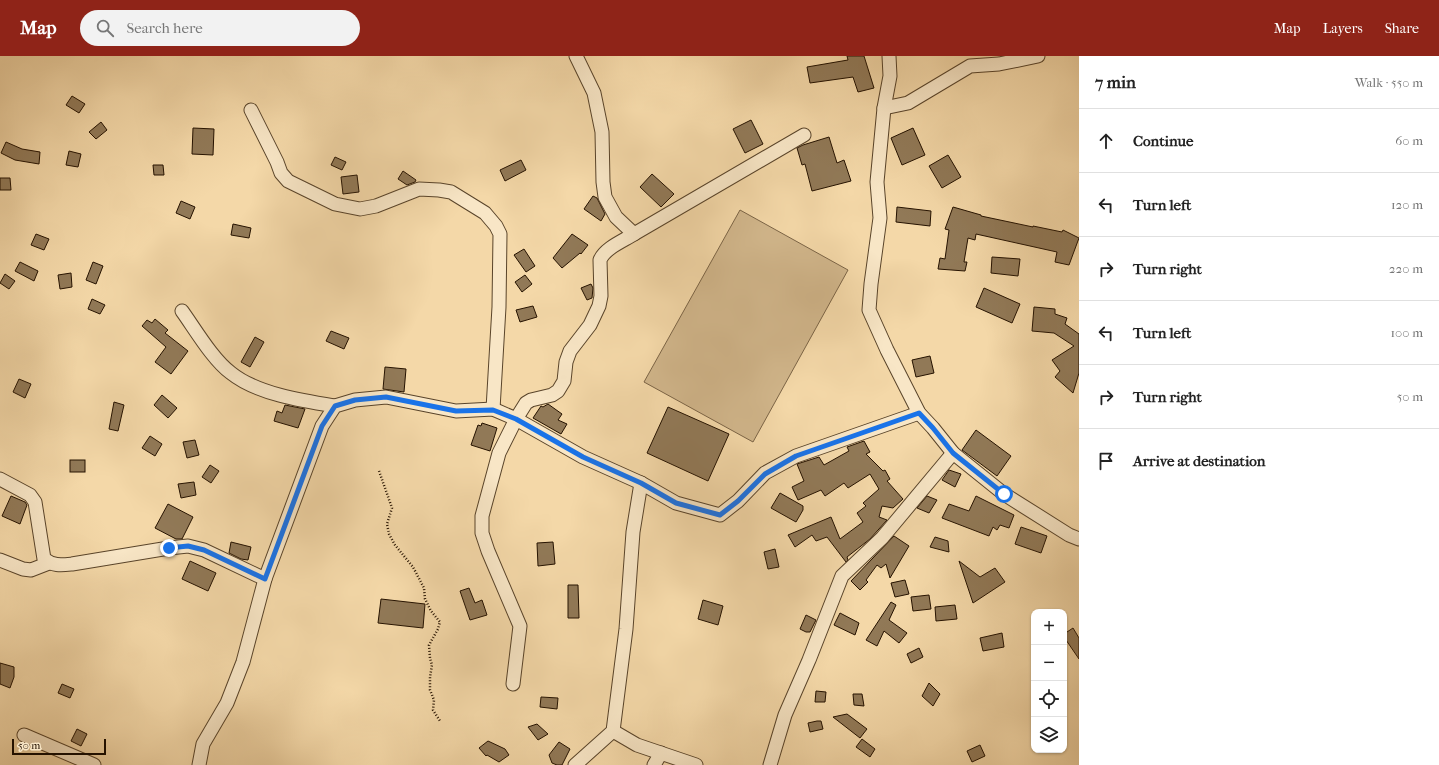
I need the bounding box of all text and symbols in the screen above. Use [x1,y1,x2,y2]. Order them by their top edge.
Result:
search box [80,10,360,46]
text: Map [20,17,56,39]
icon: search [94,17,116,39]
text: Search here [126,19,203,37]
text: Map [1274,20,1301,37]
text: Layers [1323,20,1363,37]
text: Share [1385,20,1419,37]
text: 7 min [1095,72,1136,92]
text: Walk · 550 m [1355,75,1423,90]
icon: ahead [1095,130,1117,152]
text: Continue [1133,132,1193,150]
text: 60 m [1395,133,1423,148]
icon: left [1095,194,1117,216]
text: Turn left [1133,196,1191,214]
text: 120 m [1391,197,1423,212]
icon: right [1095,258,1117,280]
text: Turn right [1133,260,1202,278]
text: 220 m [1389,261,1423,276]
icon: left [1095,322,1117,344]
text: Turn left [1133,324,1191,342]
text: 100 m [1390,325,1423,340]
icon: right [1095,386,1117,408]
text: Turn right [1133,388,1202,406]
text: 50 m [1397,389,1423,404]
icon: arrive [1095,450,1117,472]
text: Arrive at destination [1133,452,1265,470]
route start [995,485,1013,503]
route end [160,539,178,557]
map controls [1031,609,1067,753]
button: + [1031,609,1067,645]
button: − [1031,645,1067,681]
button: locate [1031,681,1067,717]
button: layers [1031,717,1067,753]
scale bar [12,737,106,756]
text: 50 m [18,739,40,752]

